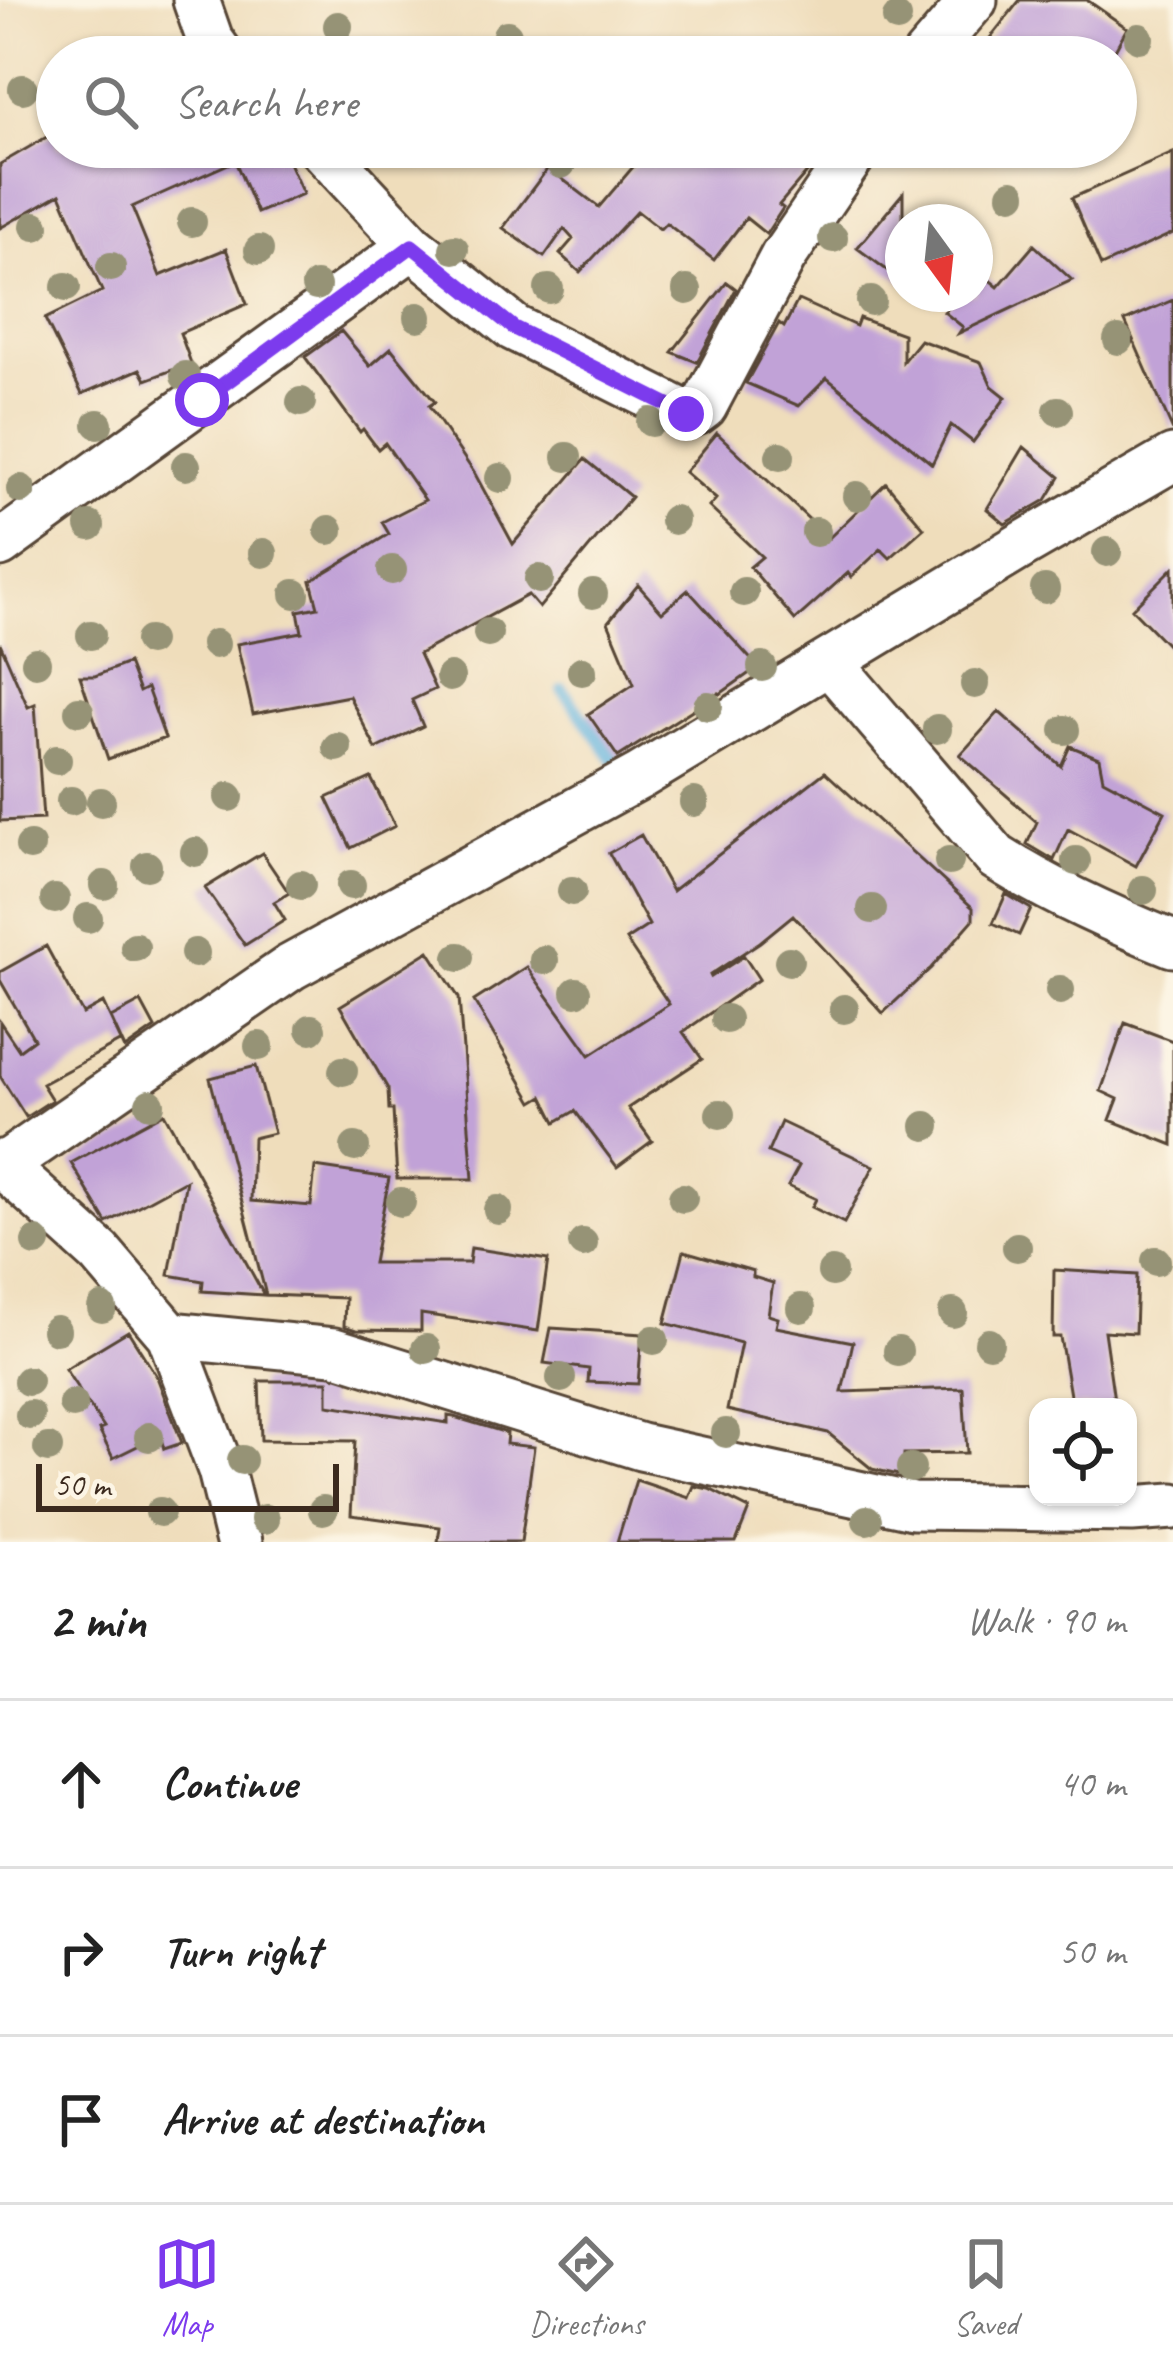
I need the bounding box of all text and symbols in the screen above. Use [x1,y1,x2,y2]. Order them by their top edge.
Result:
search box [36,36,1137,168]
icon: search [78,69,144,135]
text: Search here [174,74,357,131]
north arrow [885,204,993,312]
route start [175,373,229,427]
route end [659,387,713,441]
map controls [1029,1398,1137,1506]
button: locate [1029,1398,1137,1506]
scale bar [36,1458,339,1511]
text: 50 m [54,1464,110,1506]
text: 2 min [48,1588,146,1652]
text: Walk · 90 m [967,1596,1125,1645]
icon: ahead [48,1751,114,1817]
text: Continue [162,1755,296,1812]
text: 40 m [1059,1759,1125,1808]
icon: right [48,1919,114,1985]
text: Turn right [162,1923,320,1980]
text: 50 m [1059,1927,1125,1976]
icon: arrive [48,2087,114,2153]
text: Arrive at destination [162,2091,484,2148]
tab: Map [154,2231,220,2345]
tab: Directions [529,2231,644,2345]
tab: Saved [953,2231,1019,2345]

